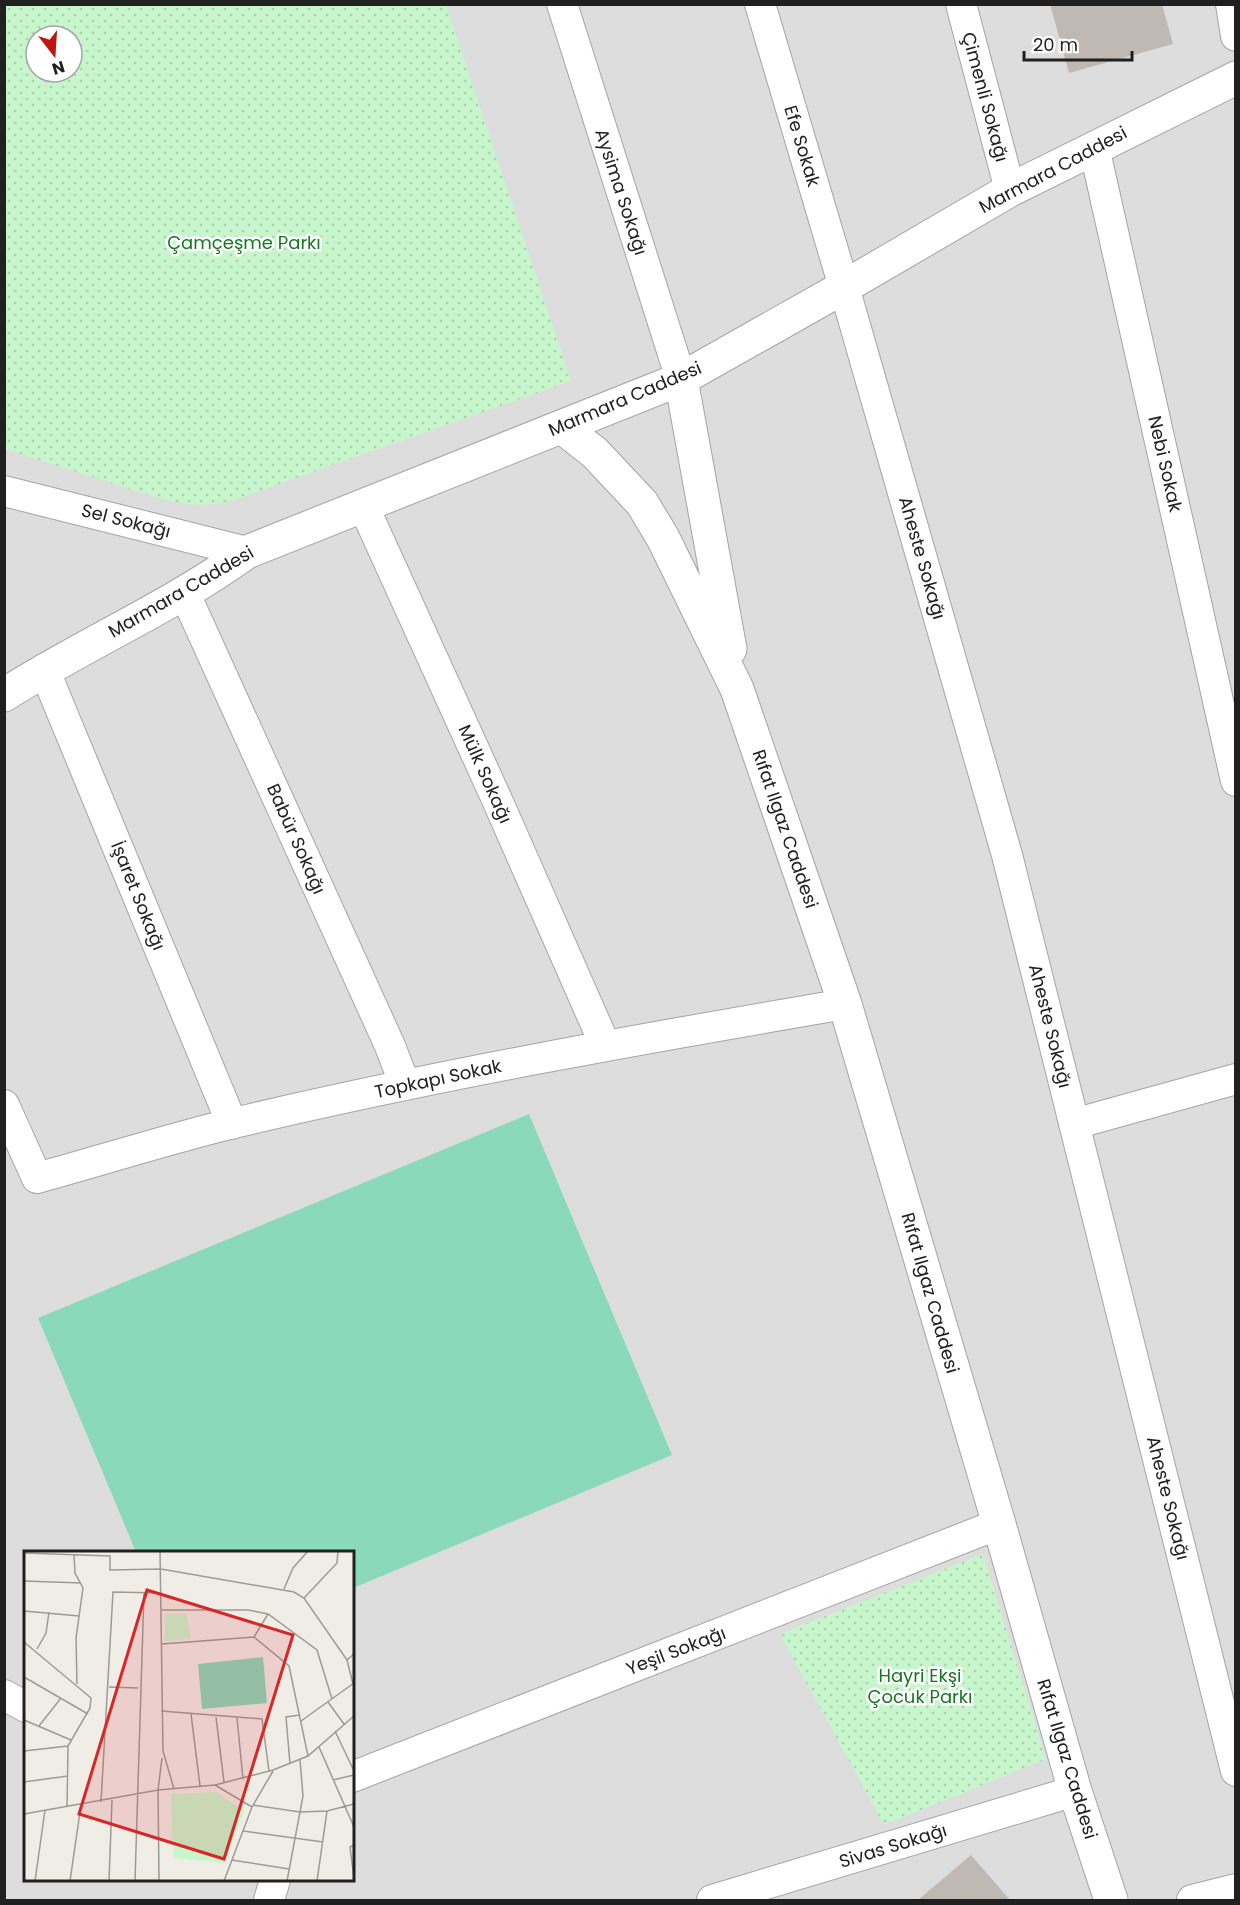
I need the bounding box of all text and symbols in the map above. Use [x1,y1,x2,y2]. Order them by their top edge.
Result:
north arrow [24,24,84,84]
scale bar [1024,24,1132,62]
street label: Çimenli Sokağı [956,29,1015,164]
text: 20 m [1033,32,1078,57]
text: N [49,55,67,81]
street label: Efe Sokak [778,102,827,190]
street label: Marmara Caddesi [974,120,1131,219]
street label: Aysima Sokağı [589,125,654,258]
park label: Çamçeşme Parkı [167,230,321,255]
street label: Marmara Caddesi [544,355,705,442]
street label: Nebi Sokak [1142,413,1189,515]
street label: Aheste Sokağı [893,493,952,622]
street label: Sel Sokağı [79,497,173,544]
street label: Marmara Caddesi [103,540,258,643]
street label: Mülk Sokağı [453,720,518,827]
street label: Rıfat Ilgaz Caddesi [747,746,824,912]
street label: Babür Sokağı [261,780,332,898]
street label: İşaret Sokağı [105,838,172,954]
street label: Aheste Sokağı [1023,961,1078,1090]
street label: Topkapı Sokak [372,1053,504,1104]
street label: Rıfat Ilgaz Caddesi [896,1209,965,1376]
street label: Aheste Sokağı [1141,1433,1196,1562]
inset map [24,1551,354,1881]
street label: Yeşil Sokağı [622,1620,729,1681]
park label: Hayri Ekşi Çocuk Parkı [868,1663,972,1709]
street label: Rıfat Ilgaz Caddesi [1031,1676,1104,1842]
street label: Sivas Sokağı [836,1817,950,1874]

